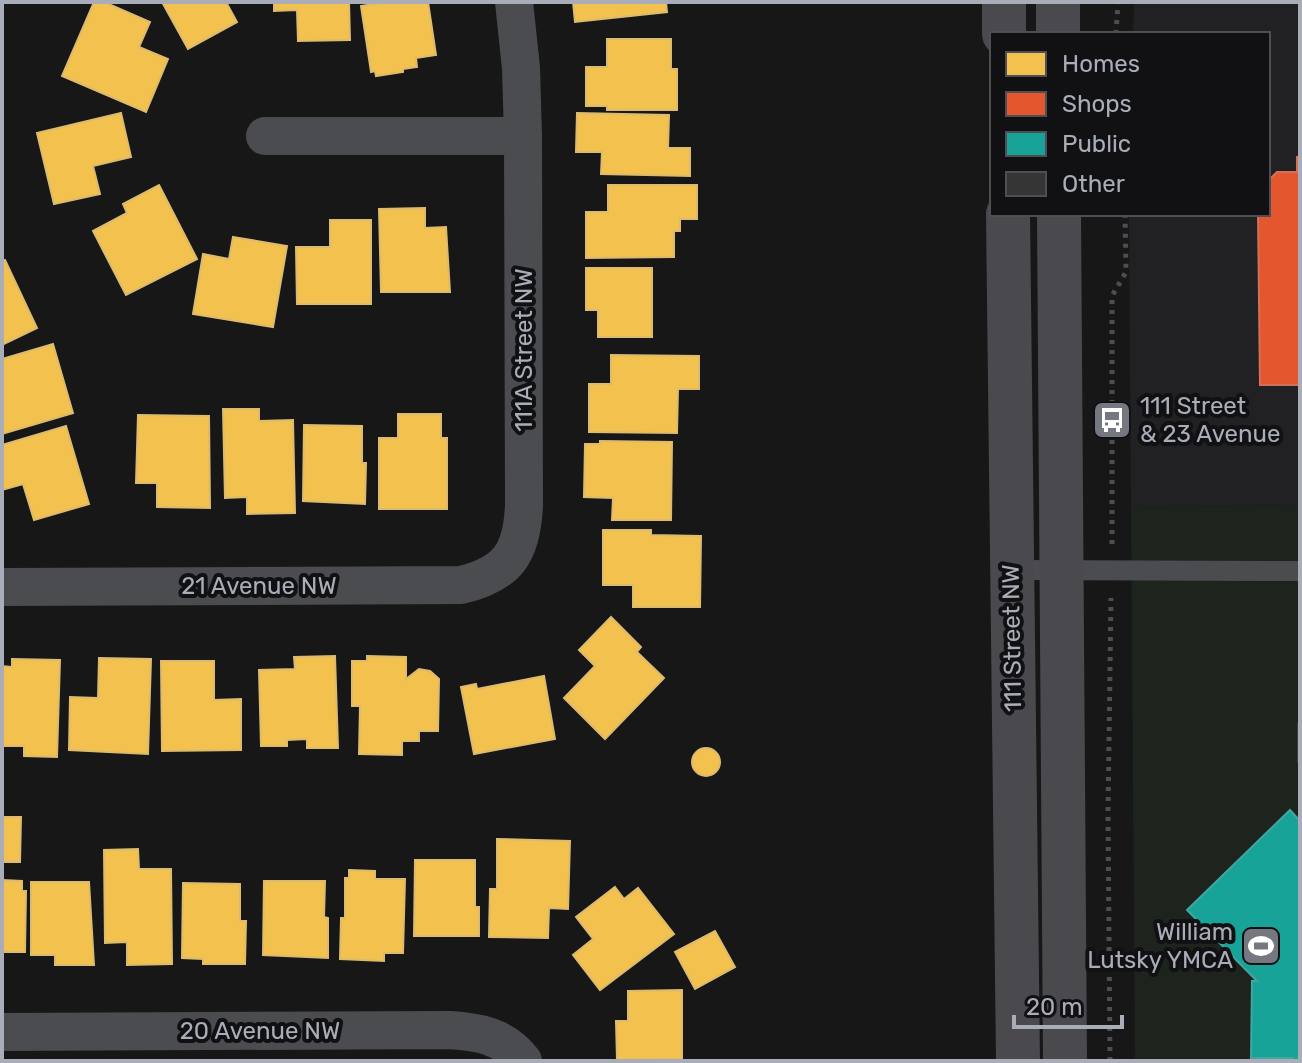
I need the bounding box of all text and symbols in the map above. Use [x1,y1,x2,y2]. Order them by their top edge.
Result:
legend [990,32,1270,216]
text: Homes [1062,50,1140,78]
text: Shops [1062,90,1132,118]
text: Public [1062,130,1131,158]
text: Other [1062,170,1125,198]
street label: 111A Street NW [510,268,538,432]
place label: 111 Street & 23 Avenue [1140,392,1280,448]
bus stop icon: 111 Street & 23 Avenue [1091,399,1133,441]
street label: 111 Street NW [997,564,1027,712]
street label: 21 Avenue NW [181,572,337,600]
place label: William Lutsky YMCA [1087,918,1233,974]
sports icon: William Lutsky YMCA [1240,925,1282,967]
scale bar [1014,979,1122,1029]
text: 20 m [1026,993,1083,1021]
street label: 20 Avenue NW [180,1017,340,1045]

